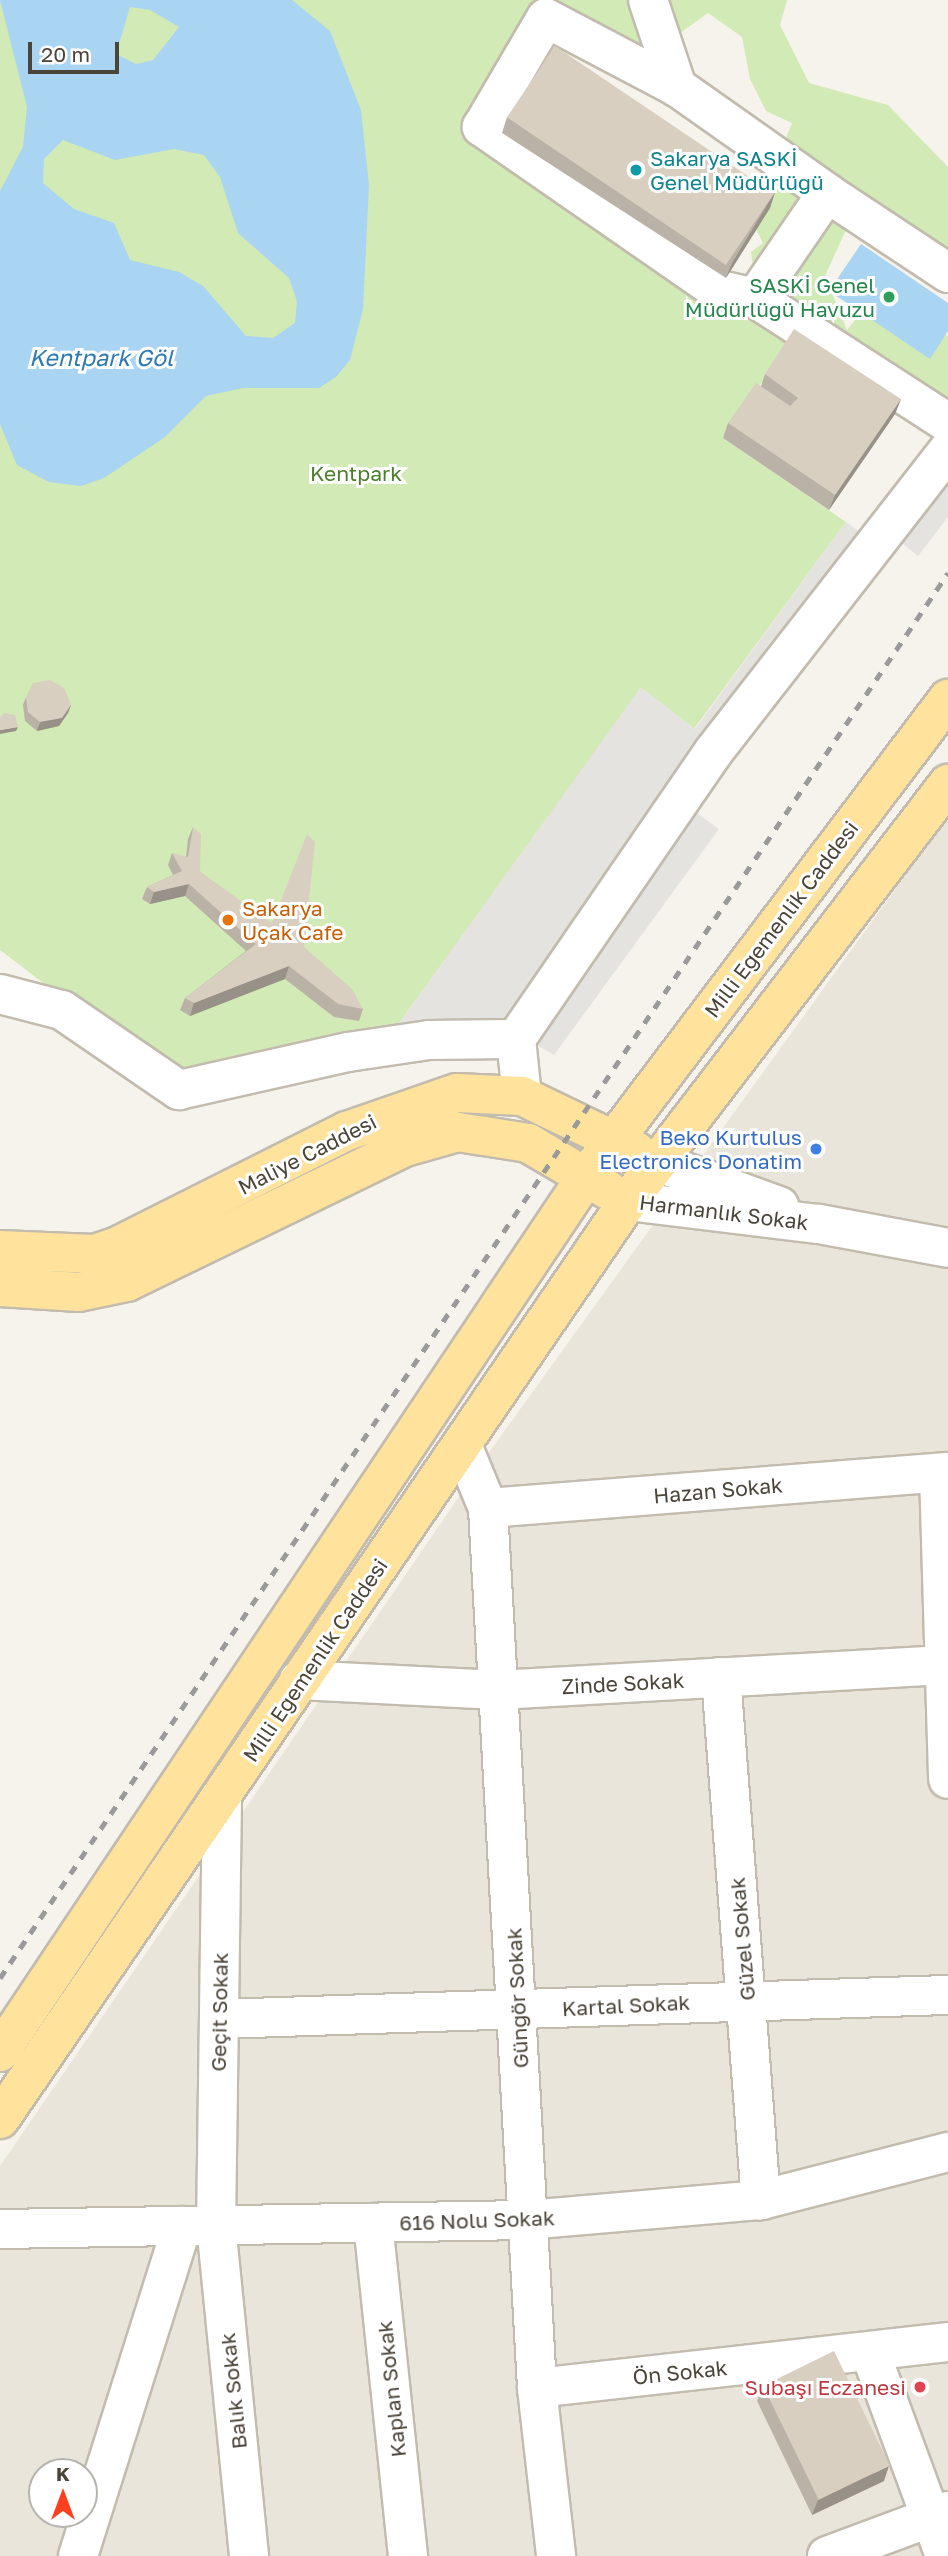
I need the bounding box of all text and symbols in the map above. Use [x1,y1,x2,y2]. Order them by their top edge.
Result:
scale bar [32,28,122,72]
text: 20 m [41,41,90,67]
place label: Sakarya SASKİ Genel Müdürlüğü [650,145,824,195]
marker: Sakarya SASKİ Genel Müdürlüğü [628,162,644,178]
place label: SASKİ Genel Müdürlüğü Havuzu [685,272,875,322]
marker: SASKİ Genel Müdürlüğü Havuzu [881,289,897,305]
water label: Kentpark Göl [29,343,173,371]
park label: Kentpark [310,460,402,486]
street label: Milli Egemenlik Caddesi [699,816,863,1022]
place label: Sakarya Uçak Cafe [242,895,344,945]
marker: Sakarya Uçak Cafe [220,912,236,928]
street label: Maliye Caddesi [234,1108,380,1200]
place label: Beko Kurtulus Electronics Donatim [599,1124,802,1174]
marker: Beko Kurtulus Electronics Donatim [808,1141,824,1157]
street label: Harmanlık Sokak [638,1189,810,1235]
street label: Hazan Sokak [652,1472,784,1508]
street label: Milli Egemenlik Caddesi [238,1554,392,1766]
street label: Zinde Sokak [561,1667,685,1699]
street label: Güzel Sokak [724,1876,760,2002]
street label: Güngör Sokak [501,1927,533,2069]
street label: Geçit Sokak [205,1952,233,2072]
street label: Kartal Sokak [561,1989,691,2021]
street label: 616 Nolu Sokak [399,2205,555,2235]
street label: Kaplan Sokak [371,2319,411,2459]
street label: Balık Sokak [214,2332,252,2450]
street label: Ön Sokak [631,2354,729,2390]
place label: Subaşı Eczanesi [745,2374,906,2400]
marker: Subaşı Eczanesi [912,2379,928,2395]
north arrow [28,2458,98,2528]
text: K [56,2462,70,2485]

